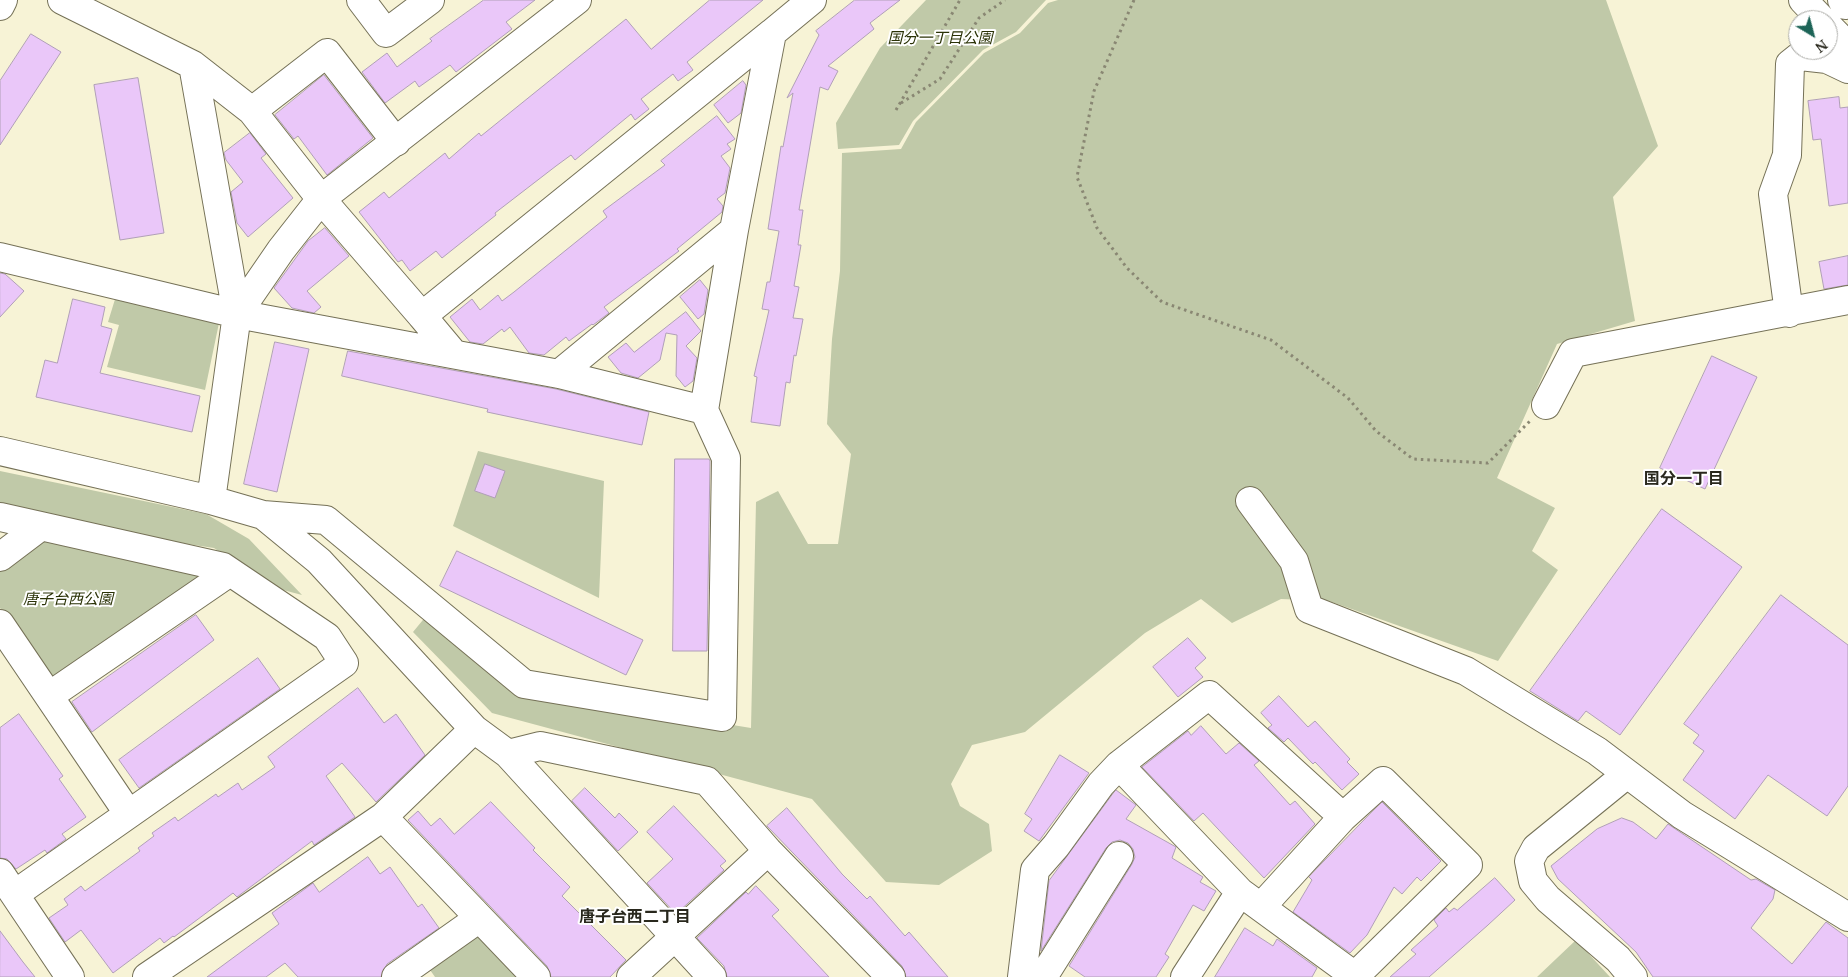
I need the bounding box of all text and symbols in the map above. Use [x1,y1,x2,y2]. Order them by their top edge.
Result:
north arrow [1788,10,1838,60]
park label: 国分一丁目公園 [888,30,992,48]
text: N [1812,36,1832,57]
district label: 国分一丁目 [1644,469,1724,489]
park label: 唐子台西公園 [23,591,113,609]
district label: 唐子台西二丁目 [579,907,691,927]

